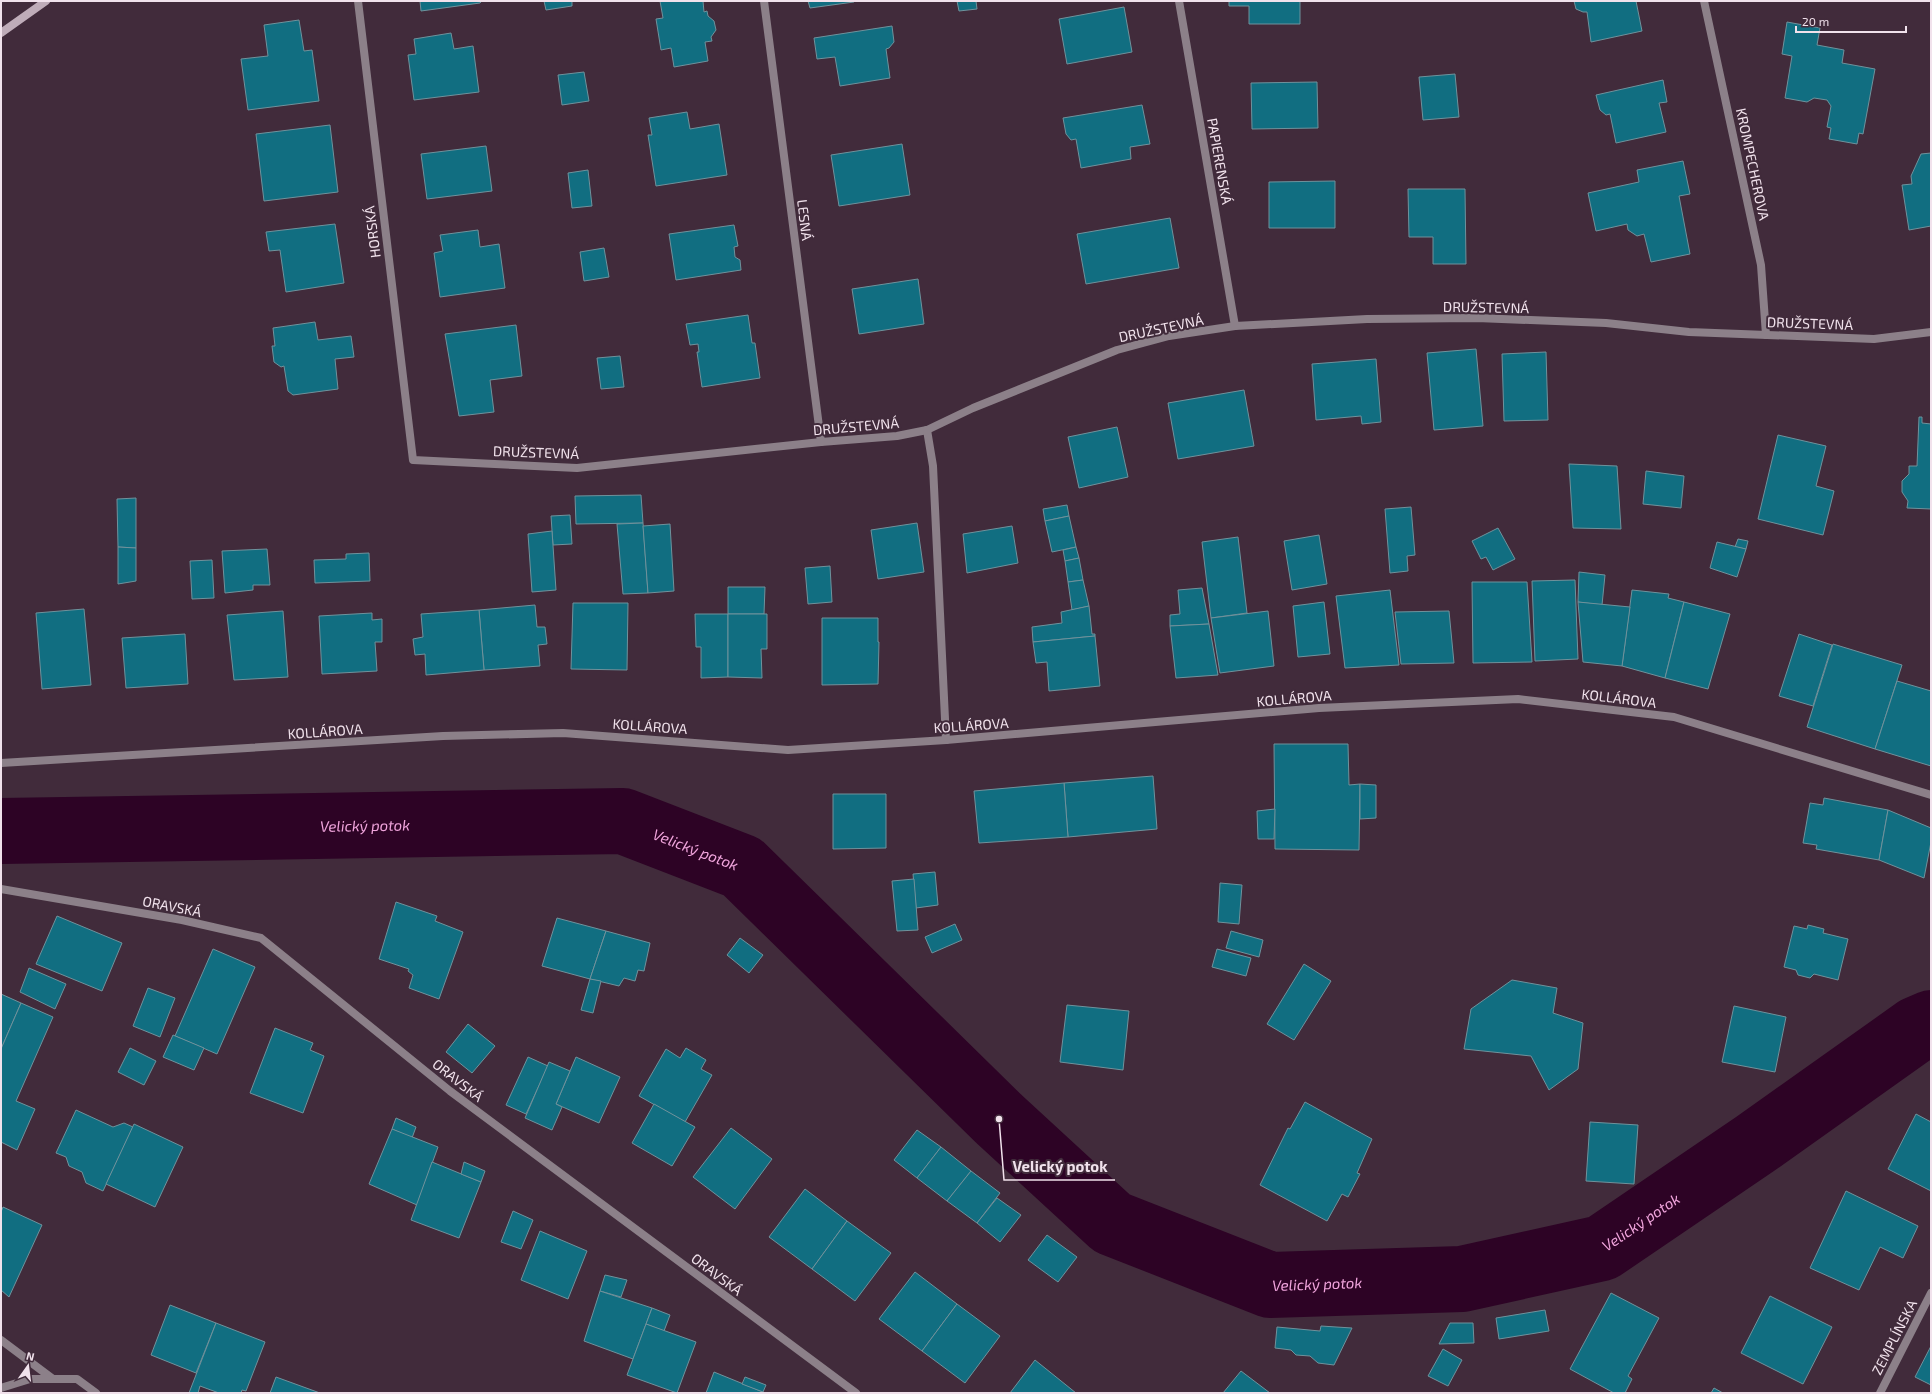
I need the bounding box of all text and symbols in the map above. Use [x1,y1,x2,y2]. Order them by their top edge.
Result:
scale bar [1796,8,1906,34]
text: 20 m [1802,14,1829,28]
street label: KROMPECHEROVA [1733,106,1773,222]
street label: PAPIERENSKÁ [1204,116,1236,206]
street label: LESNÁ [794,198,816,242]
street label: HORSKÁ [360,205,384,259]
street label: DRUŽSTEVNÁ [1443,298,1529,316]
street label: DRUŽSTEVNÁ [1117,311,1205,345]
street label: DRUŽSTEVNÁ [1767,313,1854,333]
street label: DRUŽSTEVNÁ [812,414,900,438]
street label: DRUŽSTEVNÁ [493,442,580,462]
street label: KOLLÁROVA [1581,685,1658,711]
street label: KOLLÁROVA [1256,686,1332,710]
street label: KOLLÁROVA [933,714,1009,736]
street label: KOLLÁROVA [612,715,688,737]
street label: KOLLÁROVA [287,720,363,742]
water label: Velický potok [320,815,410,835]
water label: Velický potok [650,824,741,874]
street label: ORAVSKÁ [141,892,203,920]
street label: ORAVSKÁ [429,1055,487,1105]
callout: Velický potok [1004,1153,1115,1180]
text: Velický potok [1012,1157,1108,1176]
water label: Velický potok [1598,1189,1683,1255]
street label: ORAVSKÁ [688,1249,746,1299]
water label: Velický potok [1272,1273,1363,1294]
street label: ZEMPLÍNSKA [1868,1296,1920,1377]
north arrow [8,1346,48,1386]
text: N [25,1349,36,1363]

